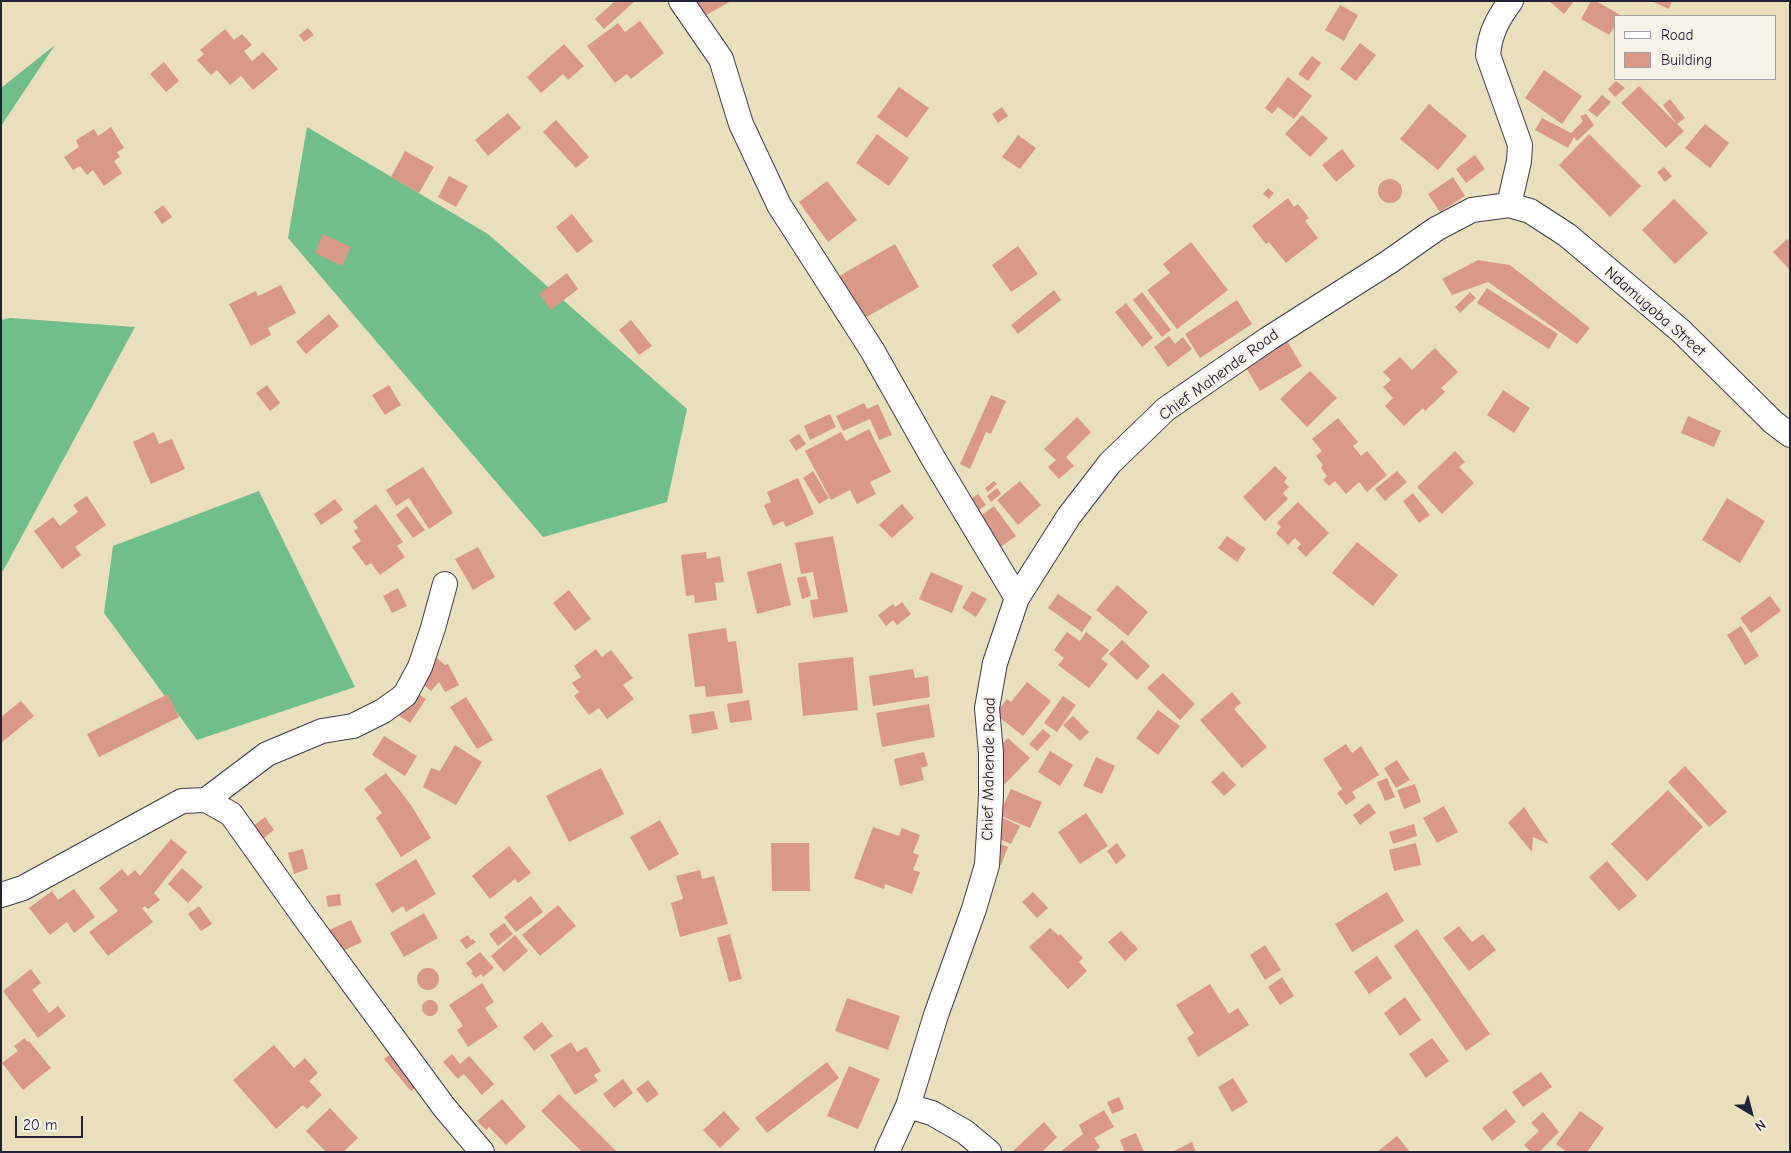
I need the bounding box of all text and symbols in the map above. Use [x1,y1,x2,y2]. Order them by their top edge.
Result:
legend [1614,15,1776,80]
text: Road [1661,26,1693,44]
text: Building [1661,51,1712,69]
street label: Ndamugoba Street [1600,263,1710,361]
street label: Chief Mahende Road [1155,325,1283,425]
street label: Chief Mahende Road [978,697,1000,841]
north arrow [1726,1088,1776,1138]
scale bar [18,1106,85,1138]
text: 20 m [23,1116,57,1134]
text: N [1752,1116,1769,1135]

